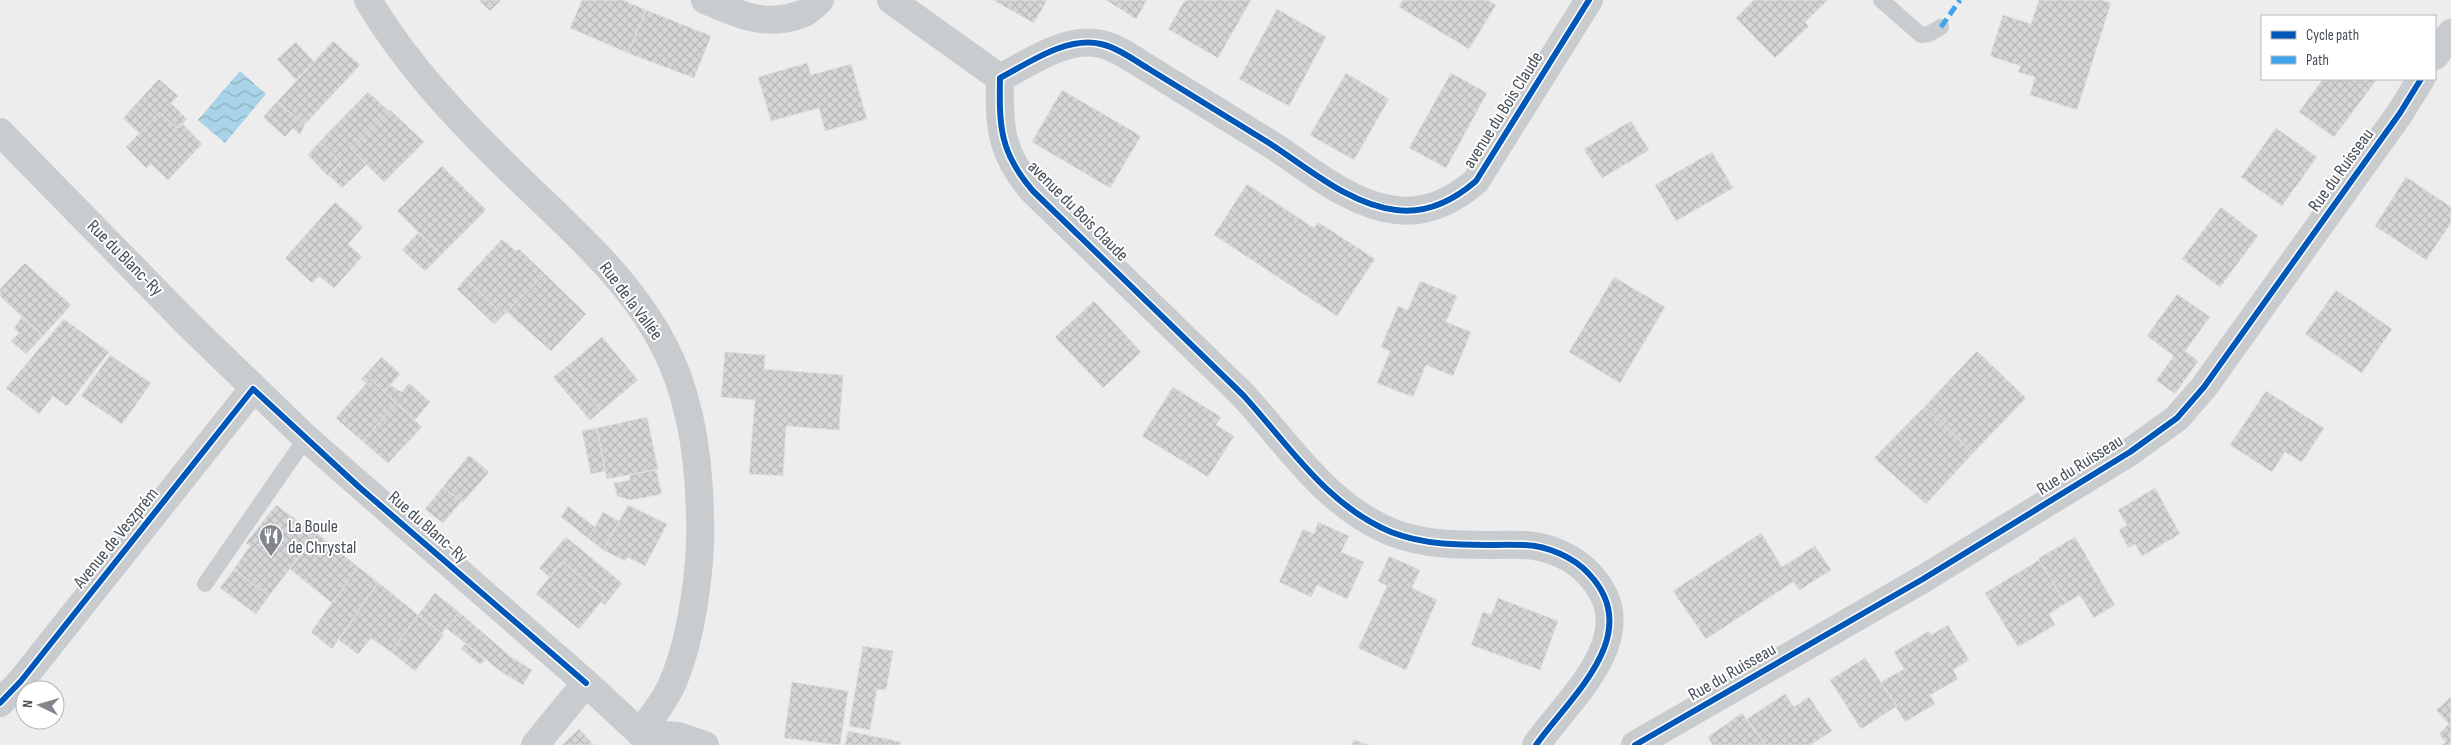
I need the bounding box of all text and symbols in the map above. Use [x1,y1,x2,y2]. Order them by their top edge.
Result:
legend [2261,15,2436,80]
text: Cycle path [2306,26,2359,45]
street label: avenue du Bois Claude [1459,48,1547,172]
text: Path [2306,51,2329,70]
street label: Rue du Ruisseau [2304,124,2378,216]
street label: avenue du Bois Claude [1023,156,1133,266]
street label: Rue du Blanc-Ry [83,216,167,300]
street label: Rue de la Vallée [595,258,667,344]
street label: Rue du Ruisseau [2033,430,2127,500]
street label: Avenue de Veszprém [68,484,163,593]
street label: Rue du Blanc-Ry [384,487,472,567]
place label: La Boule de Chrystal [288,516,356,558]
restaurant icon: La Boule de Chrystal [258,523,284,557]
street label: Rue du Ruisseau [1685,639,1779,705]
north arrow [15,680,65,730]
text: N [19,699,36,708]

